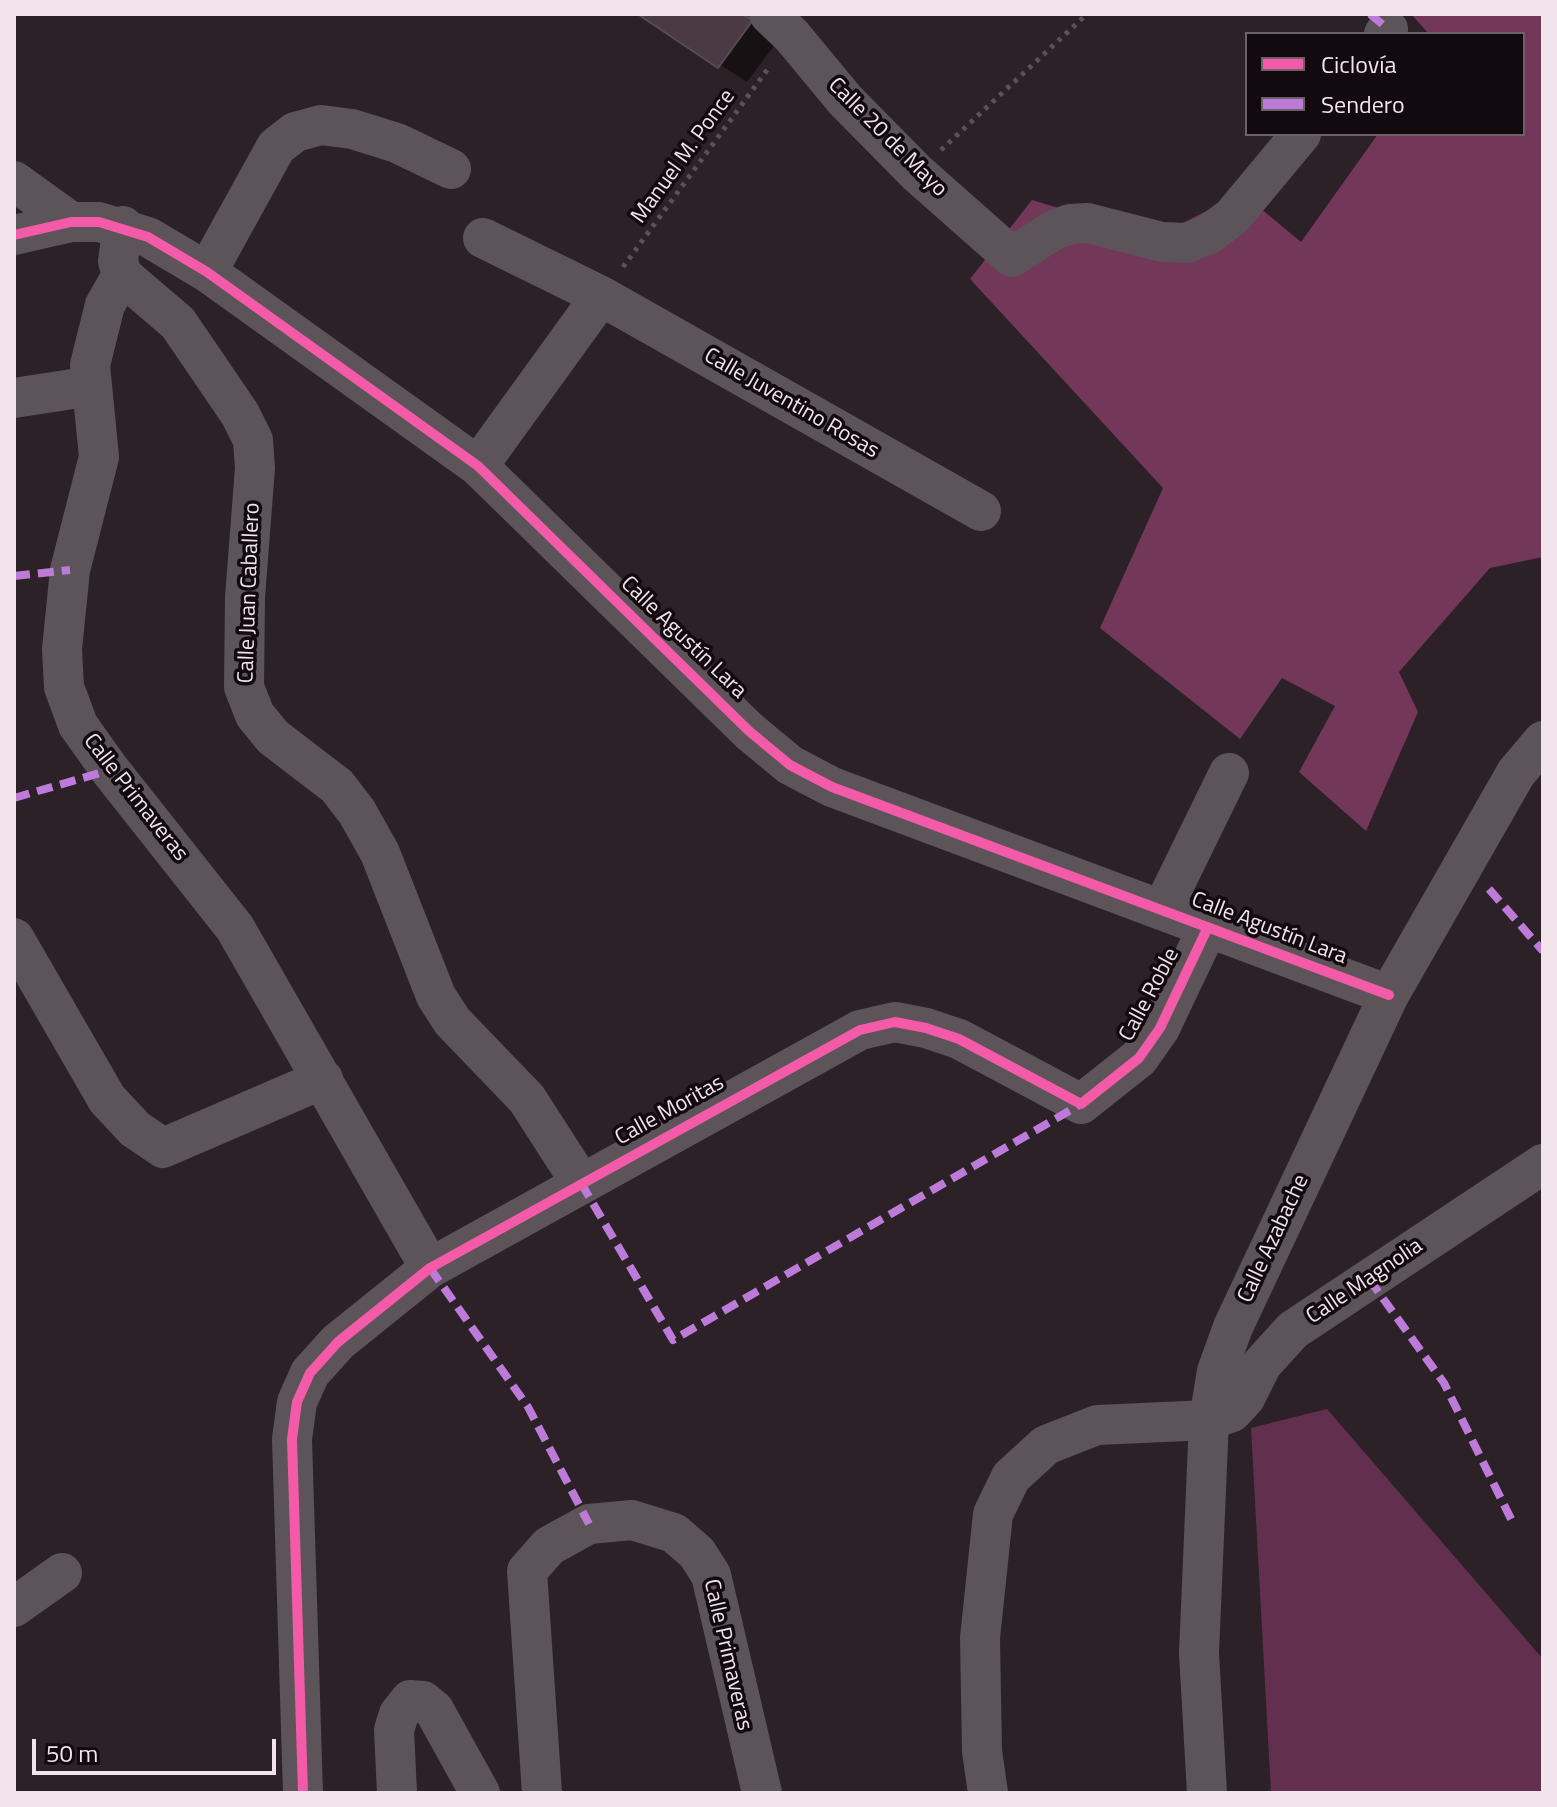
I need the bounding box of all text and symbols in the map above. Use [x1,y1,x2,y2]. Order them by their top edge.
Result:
legend [1245,32,1525,136]
text: Ciclovía [1321,46,1397,82]
street label: Calle 20 de Mayo [822,73,952,203]
street label: Manuel M. Ponce [627,85,741,229]
text: Sendero [1321,86,1405,122]
street label: Calle Juventino Rosas [699,343,883,465]
street label: Calle Juan Caballero [234,502,266,684]
street label: Calle Agustín Lara [615,571,751,705]
street label: Calle Primaveras [77,729,193,867]
street label: Calle Agustín Lara [1187,887,1351,971]
street label: Calle Roble [1114,944,1186,1046]
street label: Calle Moritas [611,1070,729,1152]
street label: Calle Azabache [1233,1171,1315,1307]
street label: Calle Magnolia [1302,1234,1428,1330]
street label: Calle Primaveras [697,1577,757,1733]
scale bar [36,1723,280,1773]
text: 50 m [46,1735,98,1771]

